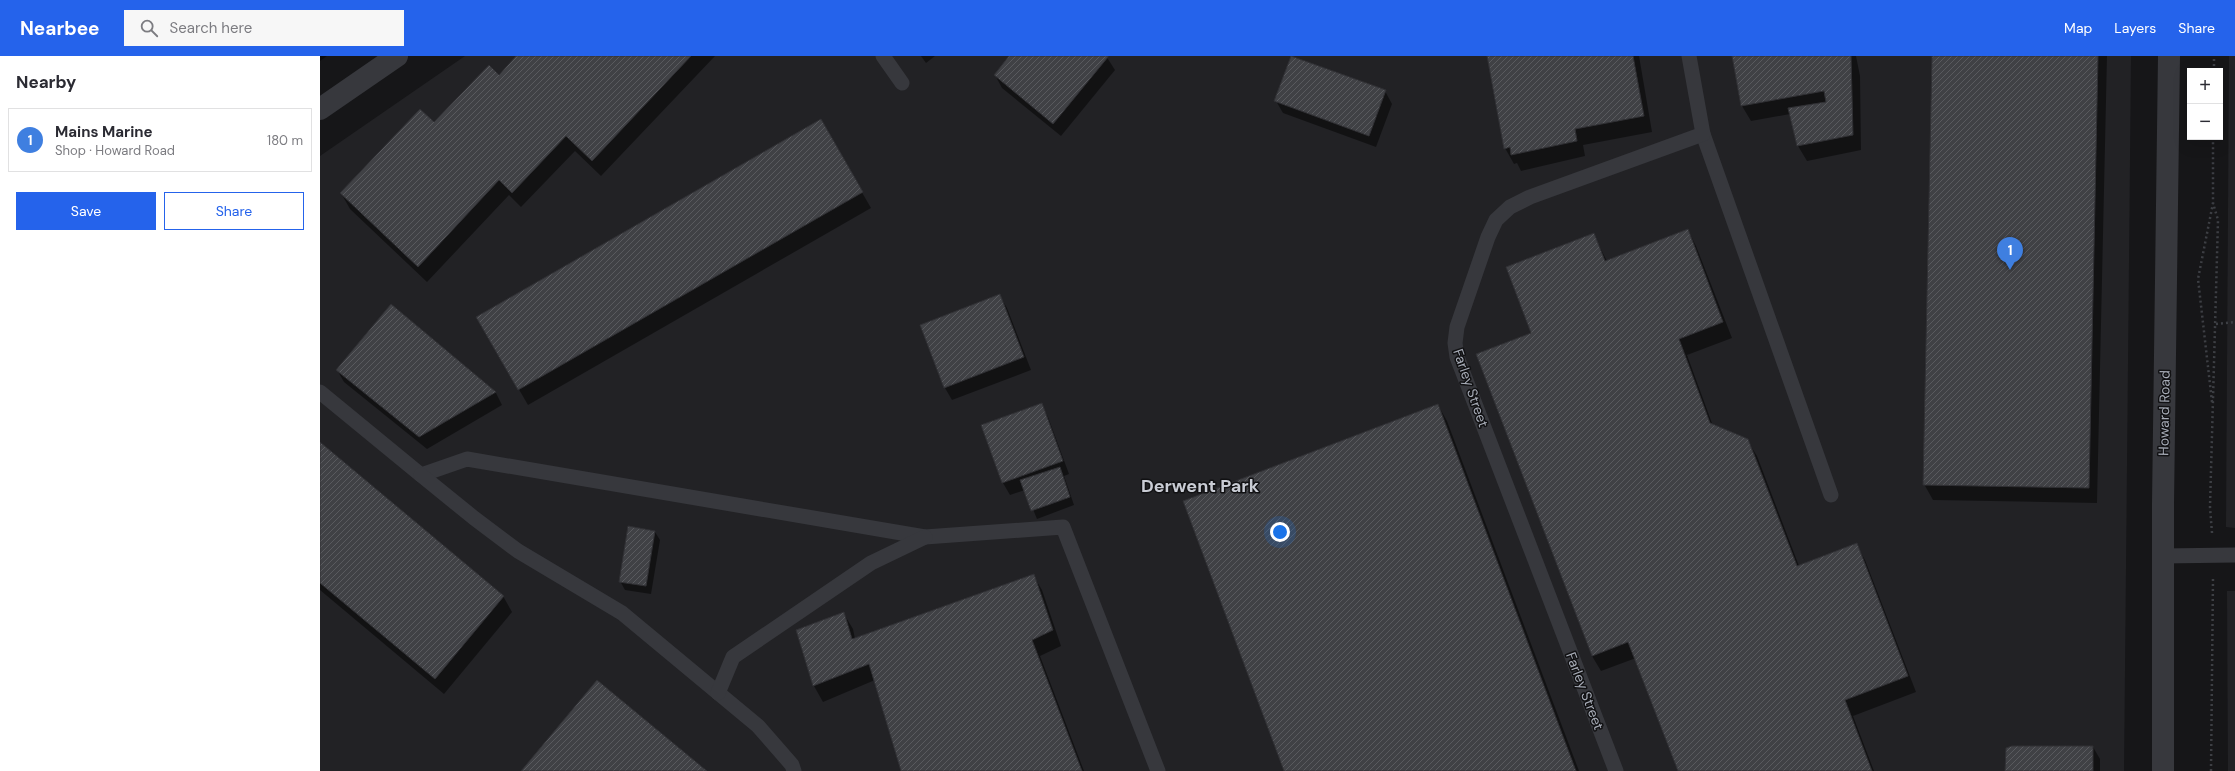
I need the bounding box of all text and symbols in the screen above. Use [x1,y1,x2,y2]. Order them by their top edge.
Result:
search box [124,10,404,46]
text: Nearbee [20,16,100,41]
icon: search [138,17,160,39]
text: Search here [170,18,252,38]
text: Map [2064,19,2092,37]
text: Layers [2114,19,2156,37]
text: Share [2178,19,2215,37]
map controls [2187,68,2223,140]
button: + [2187,68,2223,104]
text: Nearby [16,71,76,93]
button: − [2187,104,2223,140]
text: Mains Marine [55,122,153,142]
text: 1 [28,132,32,149]
text: 180 m [267,132,303,149]
text: Shop · Howard Road [55,142,175,159]
button: Save [16,192,156,230]
button: Share [164,192,304,230]
pin: 1 [1997,237,2023,270]
street label: Farley Street [1449,346,1493,430]
street label: Howard Road [2154,370,2174,456]
district label: Derwent Park [1141,474,1260,498]
your location [1270,522,1290,542]
street label: Farley Street [1562,650,1608,732]

